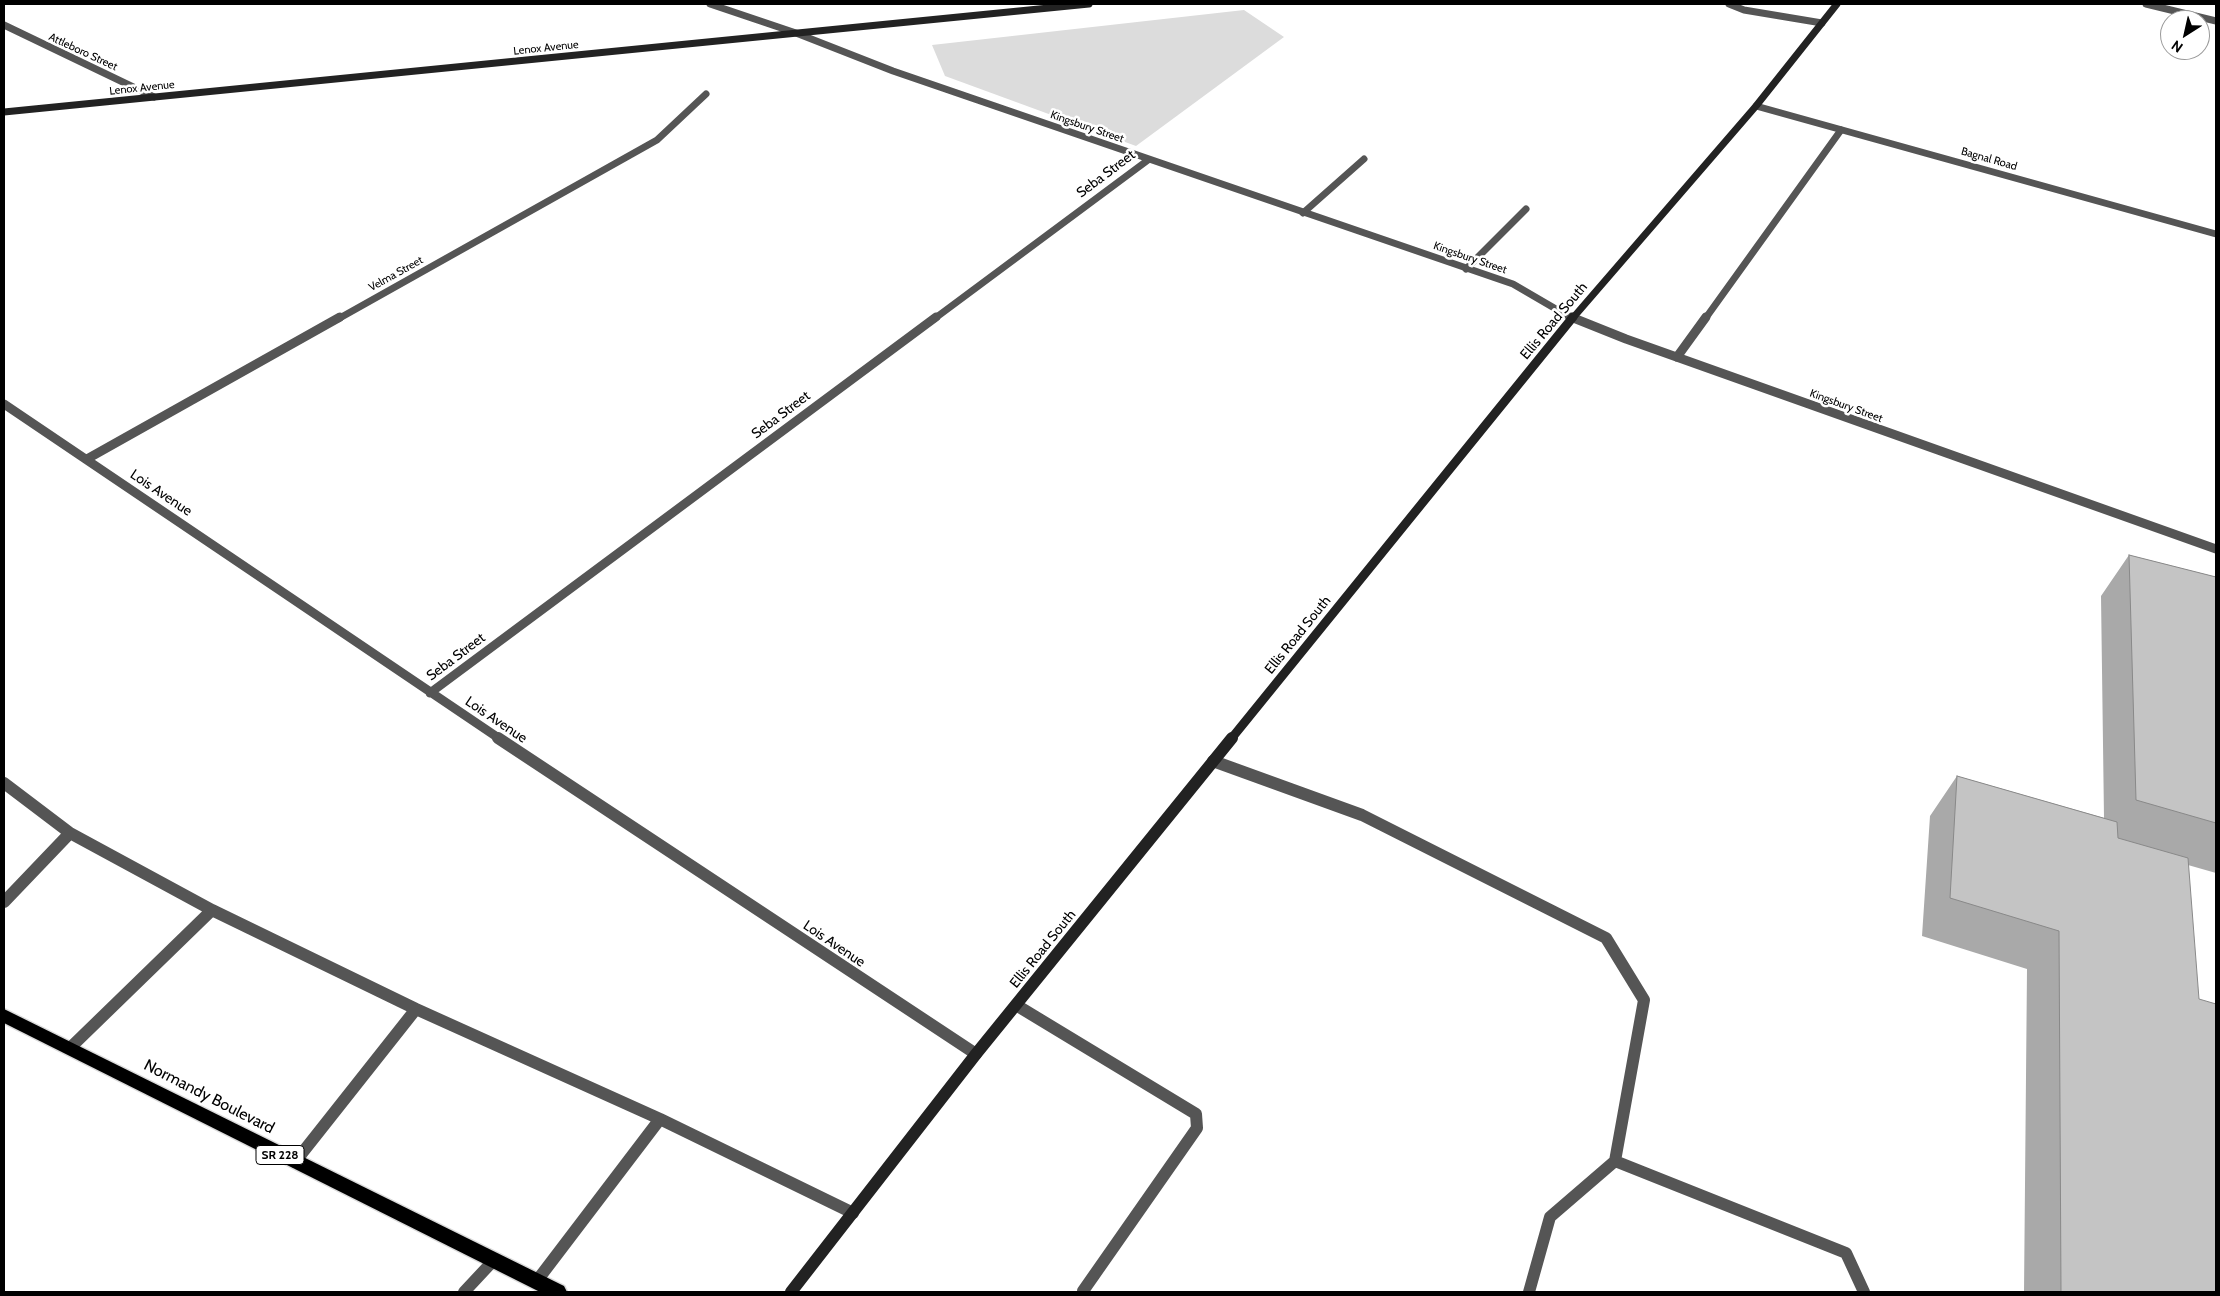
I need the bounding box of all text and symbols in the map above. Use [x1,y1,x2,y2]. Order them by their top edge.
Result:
north arrow [2160,10,2210,60]
street label: Attleboro Street [47,30,119,74]
text: N [2168,36,2186,57]
street label: Lenox Avenue [513,38,579,58]
street label: Lenox Avenue [109,78,175,98]
street label: Kingsbury Street [1049,108,1125,146]
street label: Bagnal Road [1959,145,2019,173]
street label: Seba Street [1073,147,1139,201]
street label: Kingsbury Street [1432,239,1508,277]
street label: Velma Street [367,254,425,294]
street label: Ellis Road South [1517,279,1591,363]
street label: Kingsbury Street [1808,387,1884,425]
street label: Seba Street [748,388,814,442]
street label: Lois Avenue [127,466,195,520]
street label: Ellis Road South [1261,593,1335,677]
street label: Seba Street [423,630,489,684]
street label: Lois Avenue [462,693,530,747]
street label: Ellis Road South [1006,907,1080,991]
street label: Lois Avenue [800,917,868,971]
street label: Normandy Boulevard [141,1056,277,1138]
road number: SR 228 [256,1146,304,1164]

